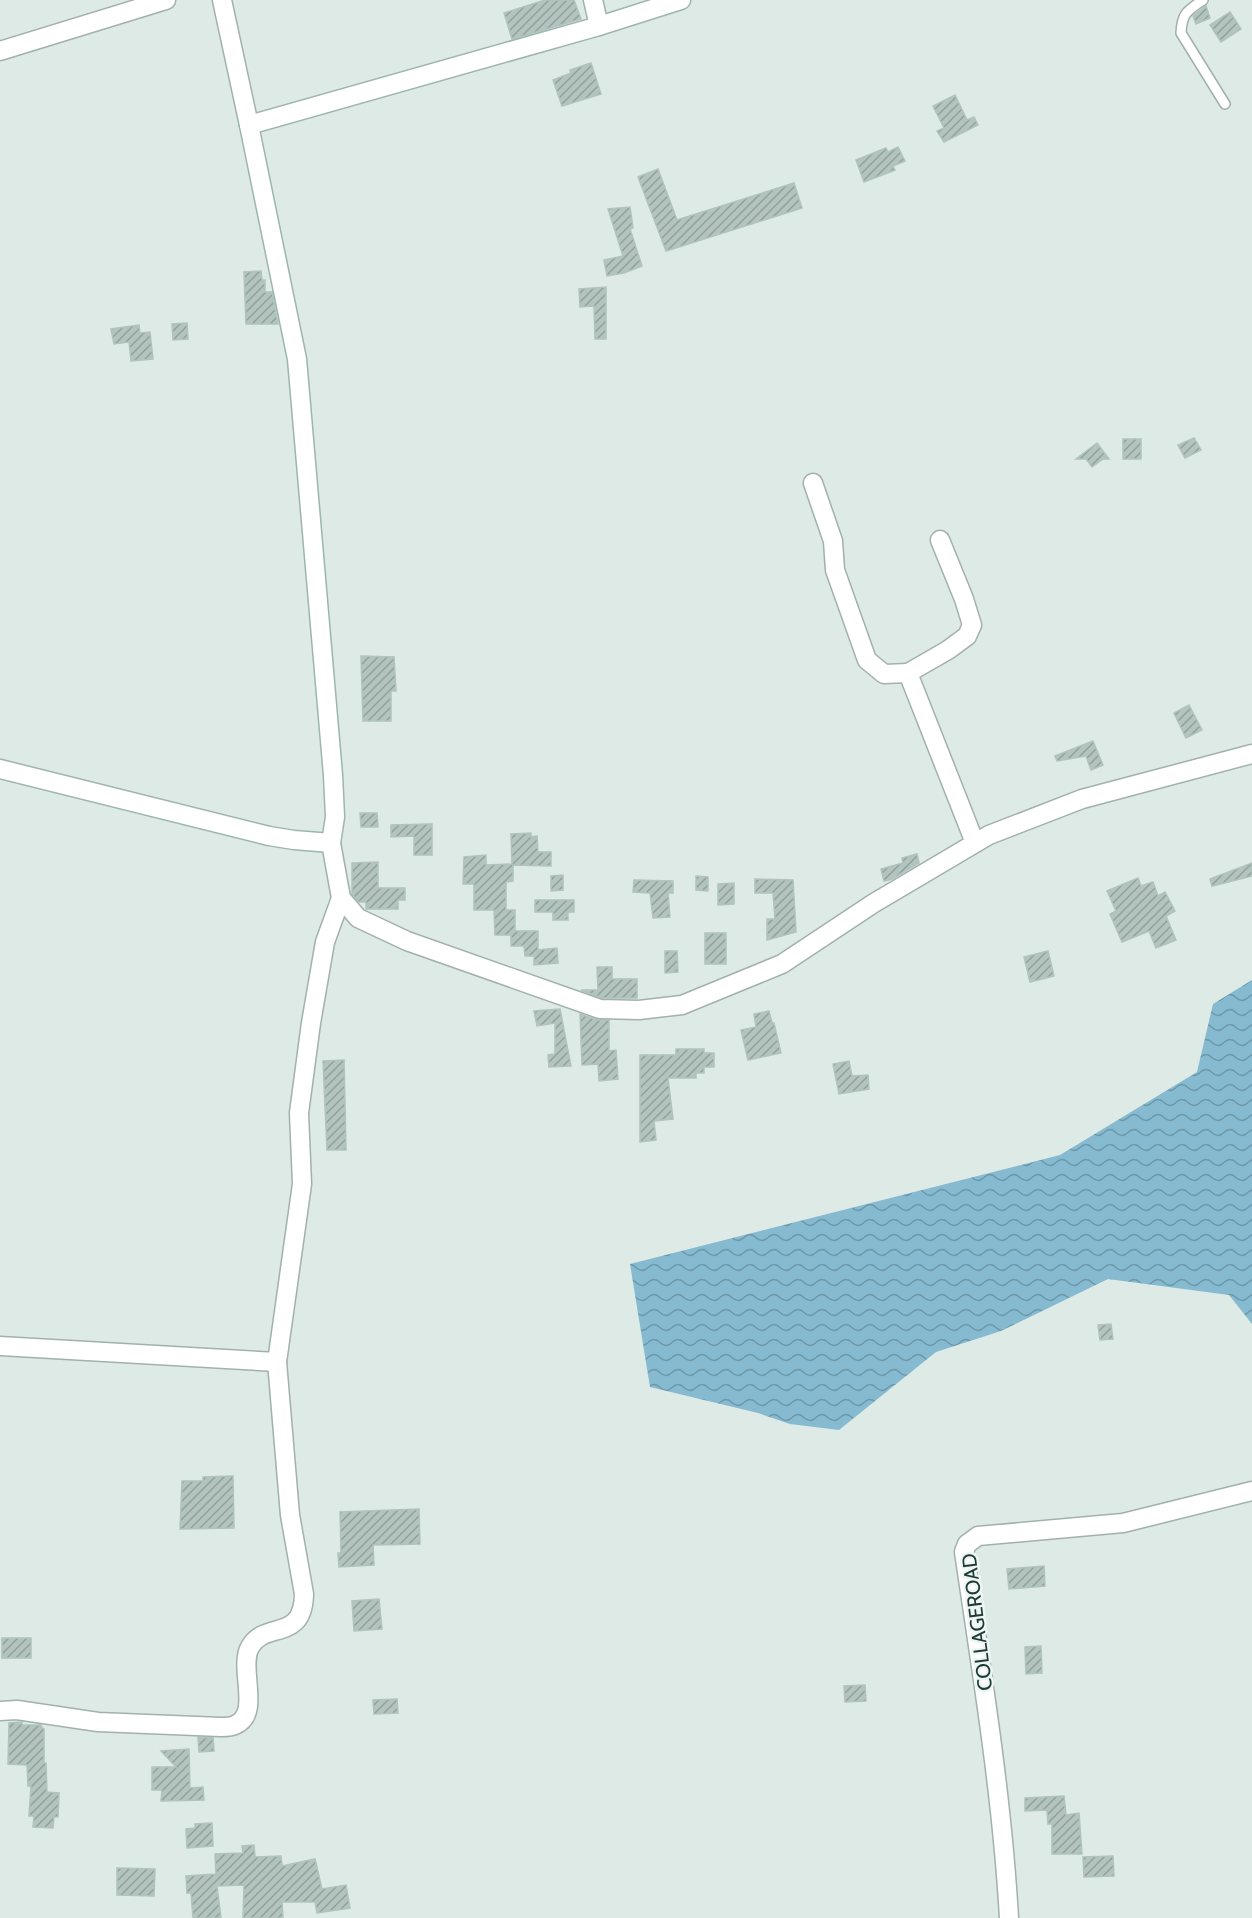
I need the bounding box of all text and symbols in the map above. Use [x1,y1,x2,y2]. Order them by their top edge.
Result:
street label: COLLAGEROAD [957,1552,997,1692]

